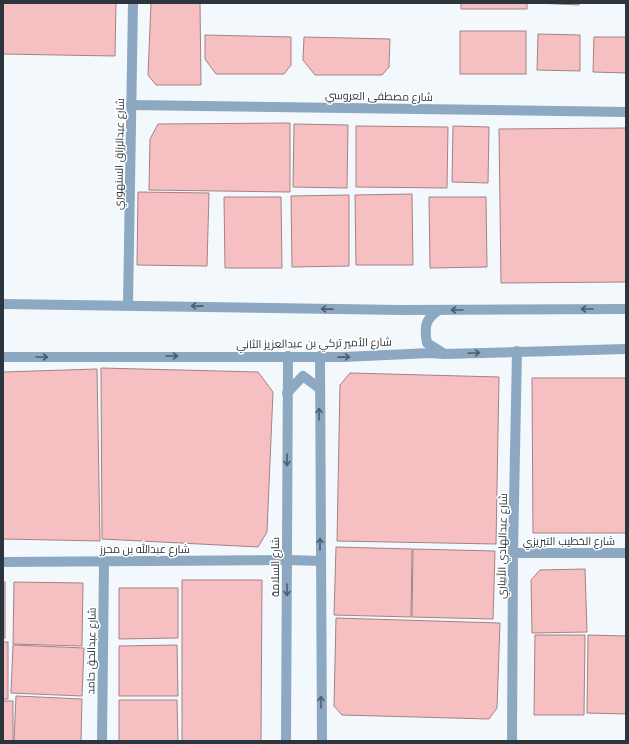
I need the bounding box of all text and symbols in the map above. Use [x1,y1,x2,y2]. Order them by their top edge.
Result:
street label: شارع مصطفى العروسي [325,88,433,105]
street label: شارع عبدالرزاق السنهوري [111,98,129,210]
one-way arrow [191,302,204,310]
one-way arrow [321,305,334,312]
one-way arrow [581,305,594,313]
one-way arrow [451,306,464,314]
street label: شارع الأمير تركي بن عبدالعزيز الثاني [236,335,392,353]
one-way arrow [467,349,480,357]
one-way arrow [165,352,178,360]
one-way arrow [35,353,48,361]
one-way arrow [337,353,350,361]
one-way arrow [316,408,323,421]
one-way arrow [283,453,291,466]
street label: شارع عبدالهادي الأبياري [494,493,512,599]
street label: شارع الخطيب التبريزي [523,534,615,550]
street label: شارع السلامة [268,537,283,597]
one-way arrow [316,538,324,551]
street label: شارع عبدالله بن محرز [99,541,190,557]
one-way arrow [283,583,291,596]
street label: شارع عبدالحق حامد [83,607,100,695]
one-way arrow [317,696,325,709]

